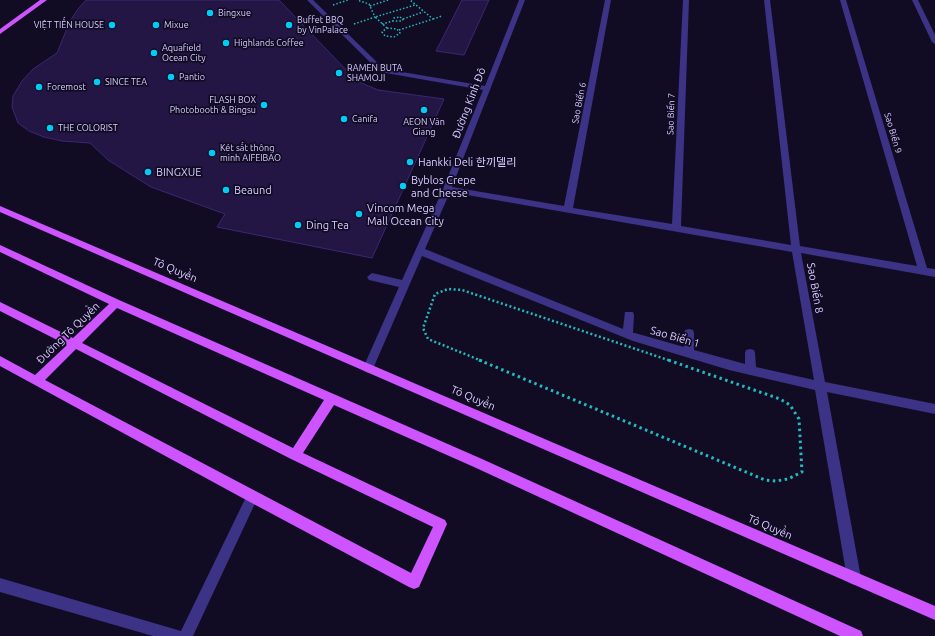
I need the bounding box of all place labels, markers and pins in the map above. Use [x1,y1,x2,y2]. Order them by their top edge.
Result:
marker: Bingxue [205,8,215,18]
place label: Bingxue [218,8,251,18]
place label: Buffet BBQ by VinPalace [297,15,348,36]
place label: VIỆT TIẾN HOUSE [34,20,104,30]
marker: VIỆT TIẾN HOUSE [107,20,117,30]
marker: Mixue [151,20,161,30]
place label: Mixue [164,20,189,30]
marker: Buffet BBQ by VinPalace [284,20,294,30]
marker: Highlands Coffee [221,38,231,48]
place label: Highlands Coffee [234,38,304,48]
place label: Aquafield Ocean City [162,43,206,64]
marker: Aquafield Ocean City [149,48,159,58]
place label: RAMEN BUTA SHAMOJI [347,63,402,84]
marker: RAMEN BUTA SHAMOJI [334,68,344,78]
marker: Pantio [166,72,176,82]
place label: Pantio [179,72,205,82]
marker: SINCE TEA [92,77,102,87]
place label: SINCE TEA [105,77,147,87]
marker: Foremost [34,82,44,92]
place label: Foremost [47,82,86,92]
place label: FLASH BOX Photobooth & Bingsu [170,95,256,116]
marker: FLASH BOX Photobooth & Bingsu [259,100,269,110]
marker: AEON Văn Giang [419,105,429,115]
marker: Canifa [339,114,349,124]
place label: Canifa [352,114,378,124]
place label: AEON Văn Giang [403,117,445,138]
marker: THE COLORIST [45,123,55,133]
place label: THE COLORIST [58,123,118,133]
place label: Két sắt thông minh AIFEIBAO [220,143,281,164]
marker: Két sắt thông minh AIFEIBAO [207,148,217,158]
place label: Hankki Deli 한끼델리 [418,155,516,169]
marker: Hankki Deli 한끼델리 [405,157,415,167]
place label: BINGXUE [156,165,201,179]
marker: BINGXUE [143,167,153,177]
place label: Byblos Crepe and Cheese [411,173,476,199]
marker: Byblos Crepe and Cheese [398,181,408,191]
place label: Beaund [234,183,272,197]
marker: Beaund [221,185,231,195]
place label: Vincom Mega Mall Ocean City [367,201,444,227]
marker: Vincom Mega Mall Ocean City [354,209,364,219]
place label: Ding Tea [306,218,349,232]
marker: Ding Tea [293,220,303,230]

